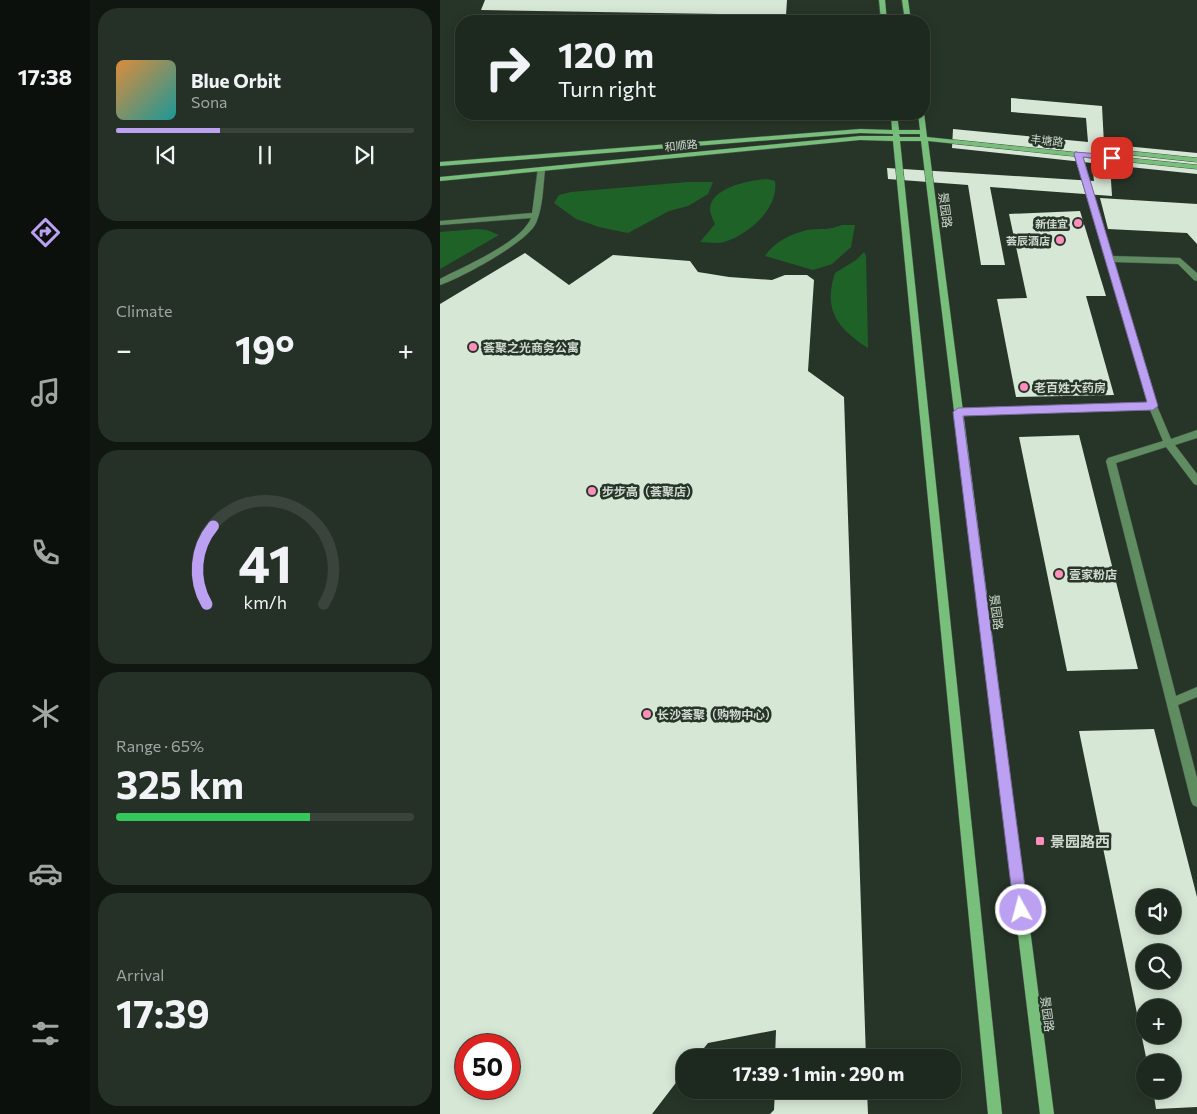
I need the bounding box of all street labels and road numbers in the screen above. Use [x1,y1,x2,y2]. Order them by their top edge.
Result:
street label: 丰塘路 [1030,132,1064,148]
street label: 和顺路 [664,137,698,153]
street label: 景园路 [937,191,955,229]
street label: 景园路 [988,593,1006,631]
street label: 景园路 [1039,995,1057,1033]

